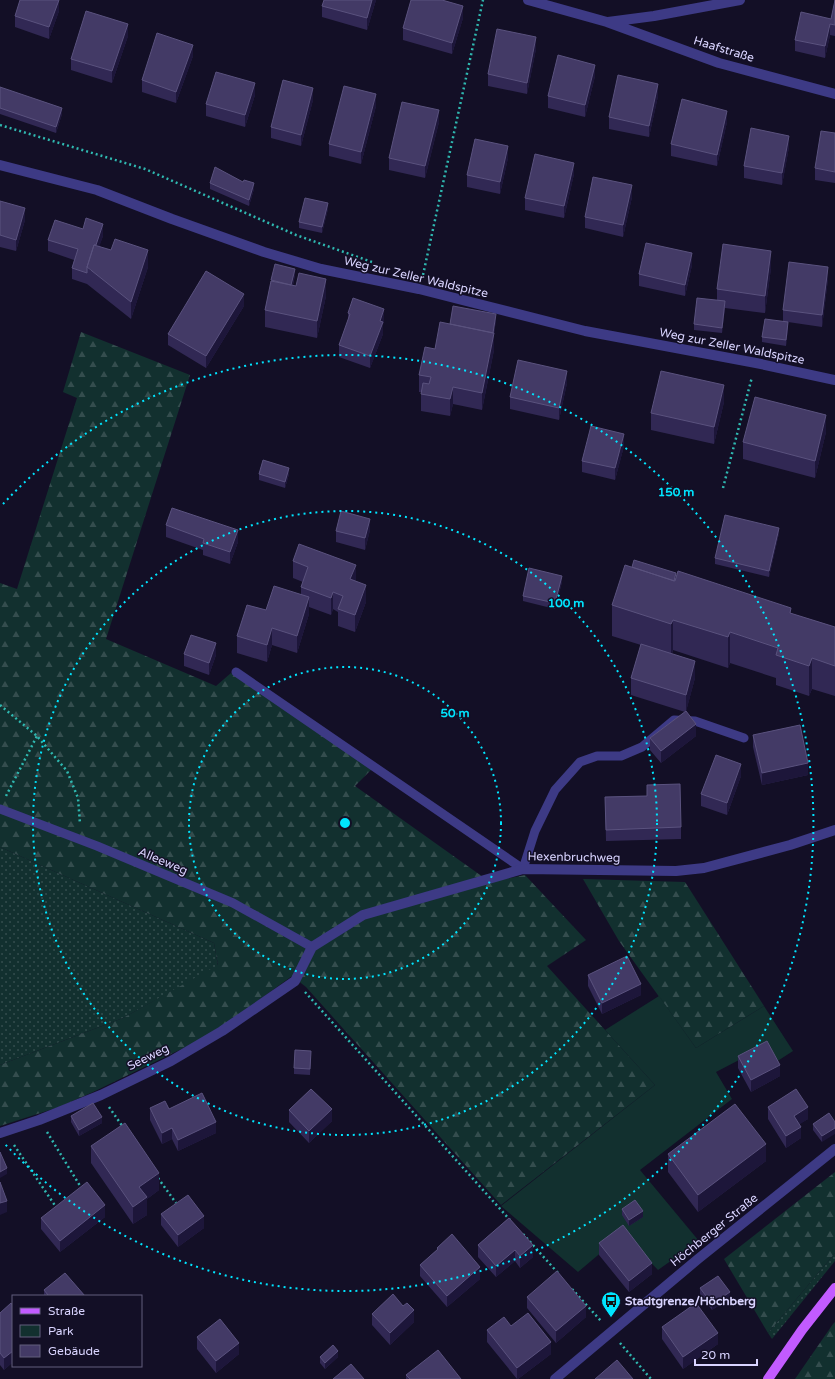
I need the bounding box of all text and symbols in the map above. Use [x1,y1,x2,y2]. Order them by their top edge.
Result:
street label: Haafstraße [692,33,756,65]
street label: Weg zur Zeller Waldspitze [342,254,490,300]
street label: Weg zur Zeller Waldspitze [658,325,806,367]
text: 150 m [658,485,694,499]
text: 100 m [548,596,584,610]
text: 50 m [440,706,470,720]
centre of rings [338,816,352,830]
street label: Alleeweg [136,844,190,878]
street label: Hexenbruchweg [527,849,621,865]
street label: Seeweg [125,1041,171,1073]
street label: Höchberger Straße [668,1190,760,1269]
bus stop icon: Stadtgrenze/Höchberg [600,1290,622,1318]
place label: Stadtgrenze/Höchberg [625,1294,756,1309]
legend [12,1295,142,1367]
text: Straße [48,1304,85,1318]
text: Park [48,1324,74,1338]
scale bar [695,1341,757,1367]
text: Gebäude [48,1344,100,1358]
text: 20 m [701,1348,730,1362]

